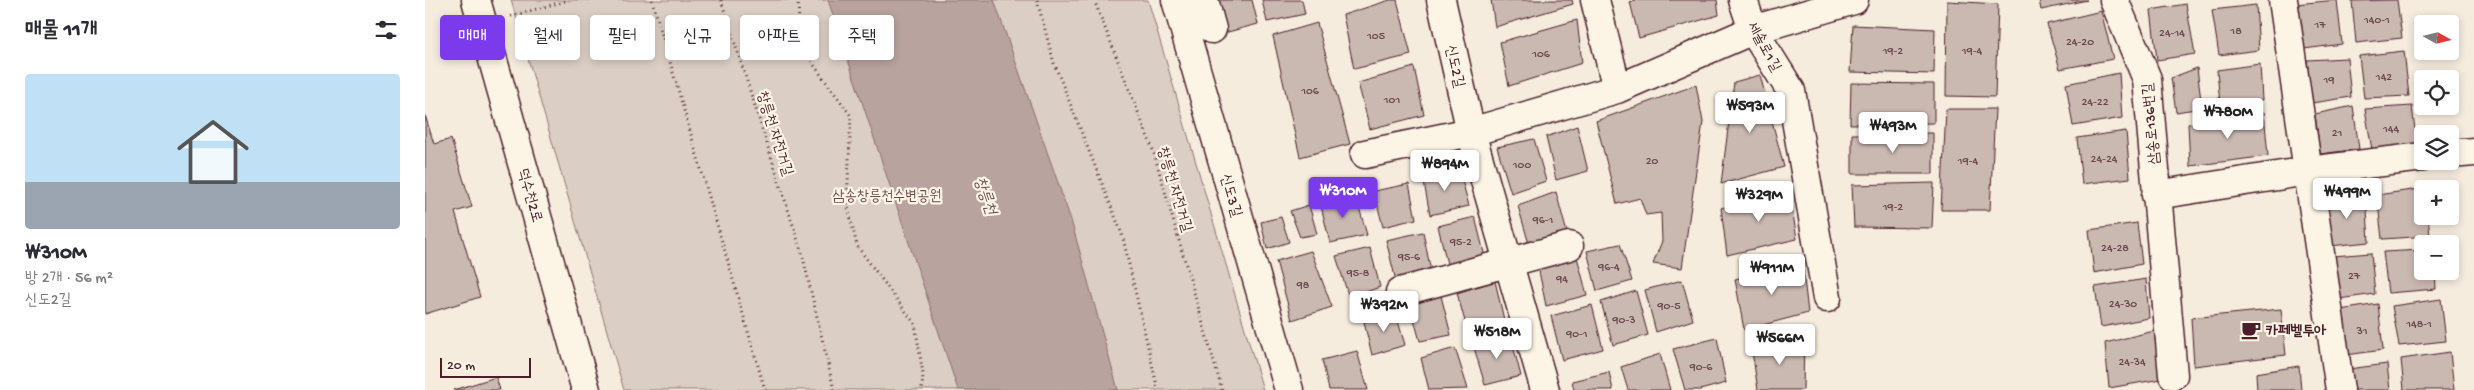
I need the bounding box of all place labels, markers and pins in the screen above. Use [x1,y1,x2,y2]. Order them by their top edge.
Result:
pin: ₩593M [1715,92,1785,134]
pin: ₩780M [2193,98,2263,140]
pin: ₩493M [1858,112,1928,154]
pin: ₩894M [1410,150,1480,192]
pin: ₩310M [1308,176,1378,219]
pin: ₩499M [2312,178,2382,220]
pin: ₩329M [1724,180,1794,223]
pin: ₩911M [1737,254,1807,296]
pin: ₩392M [1349,290,1419,333]
pin: ₩518M [1462,318,1532,360]
cafe icon: 카페벨투아 [2240,319,2262,341]
place label: 카페벨투아 [2265,323,2327,341]
pin: ₩566M [1745,324,1815,366]

